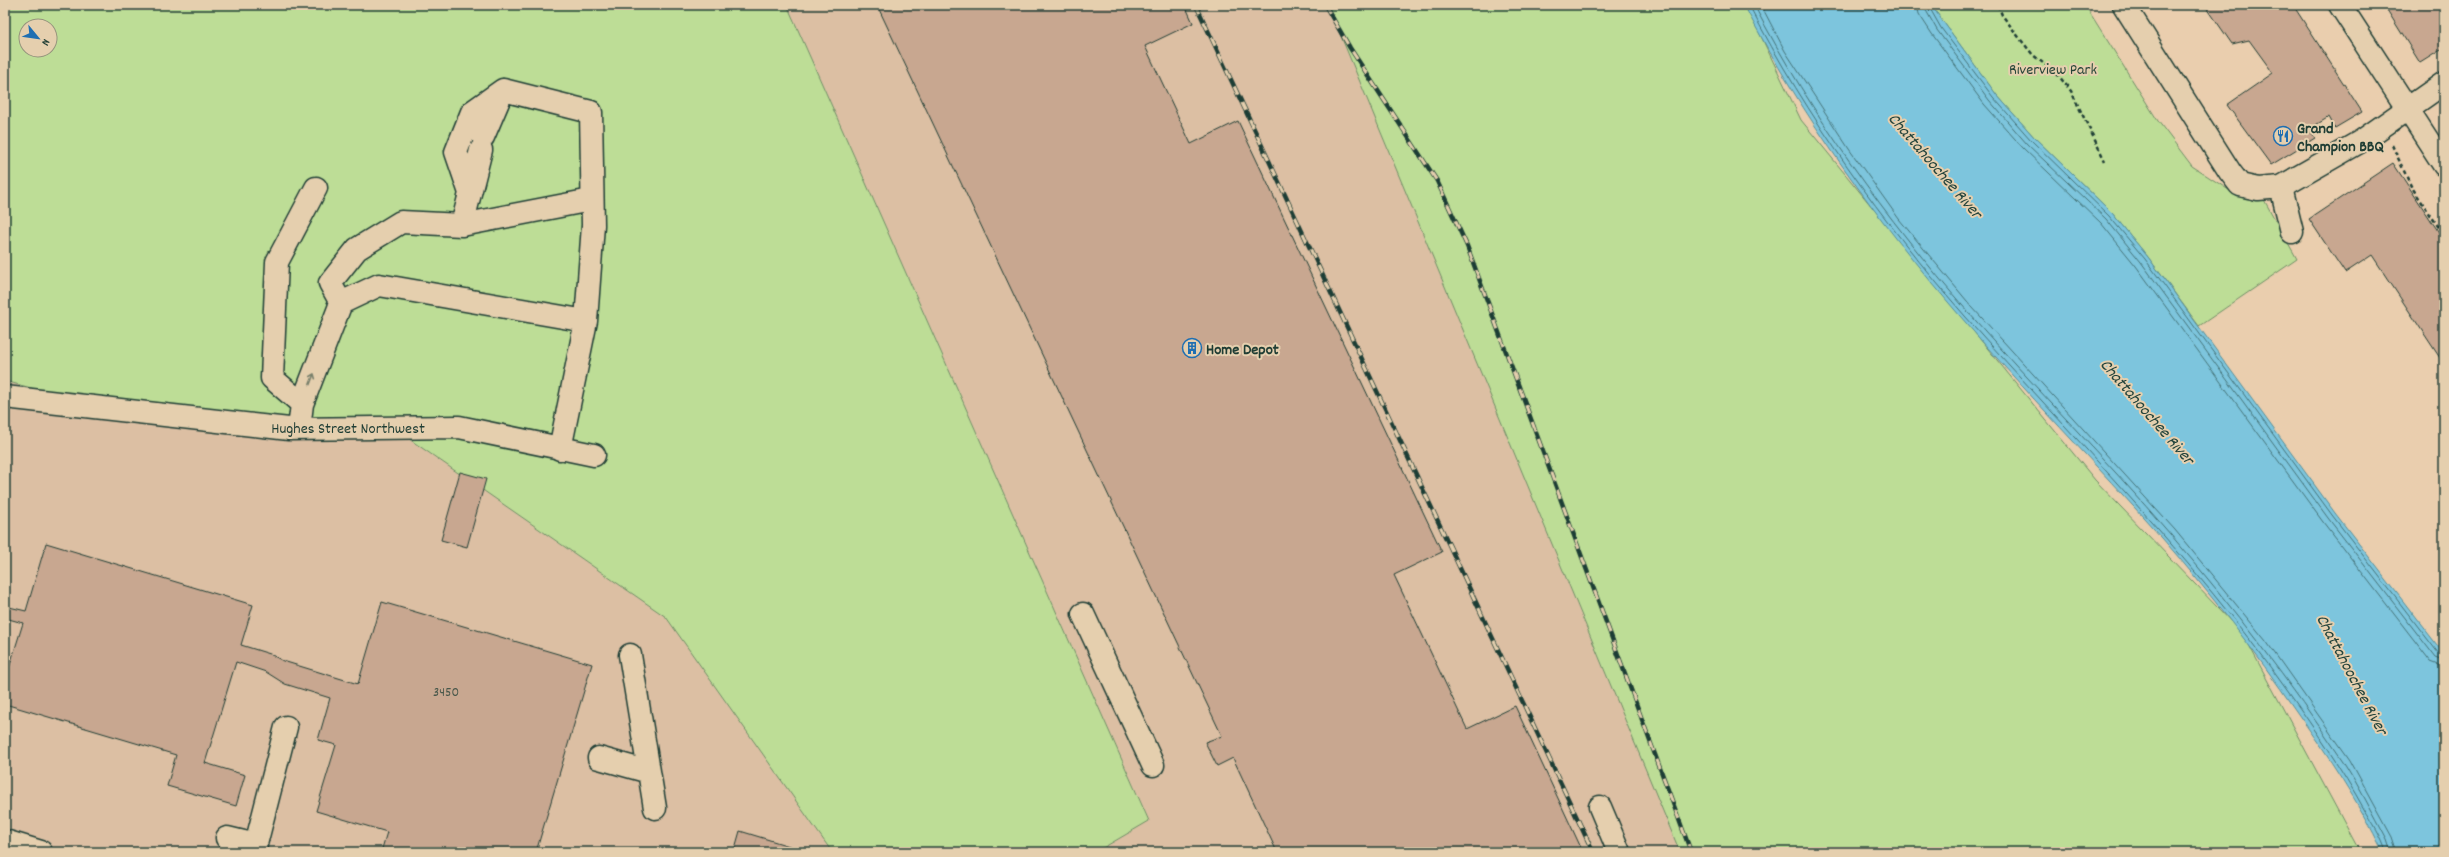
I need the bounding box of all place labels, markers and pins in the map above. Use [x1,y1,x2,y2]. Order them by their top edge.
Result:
place label: Grand Champion BBQ [2297,118,2384,159]
restaurant icon: Grand Champion BBQ [2272,125,2294,147]
building icon: Home Depot [1181,337,1203,359]
place label: Home Depot [1206,339,1279,362]

